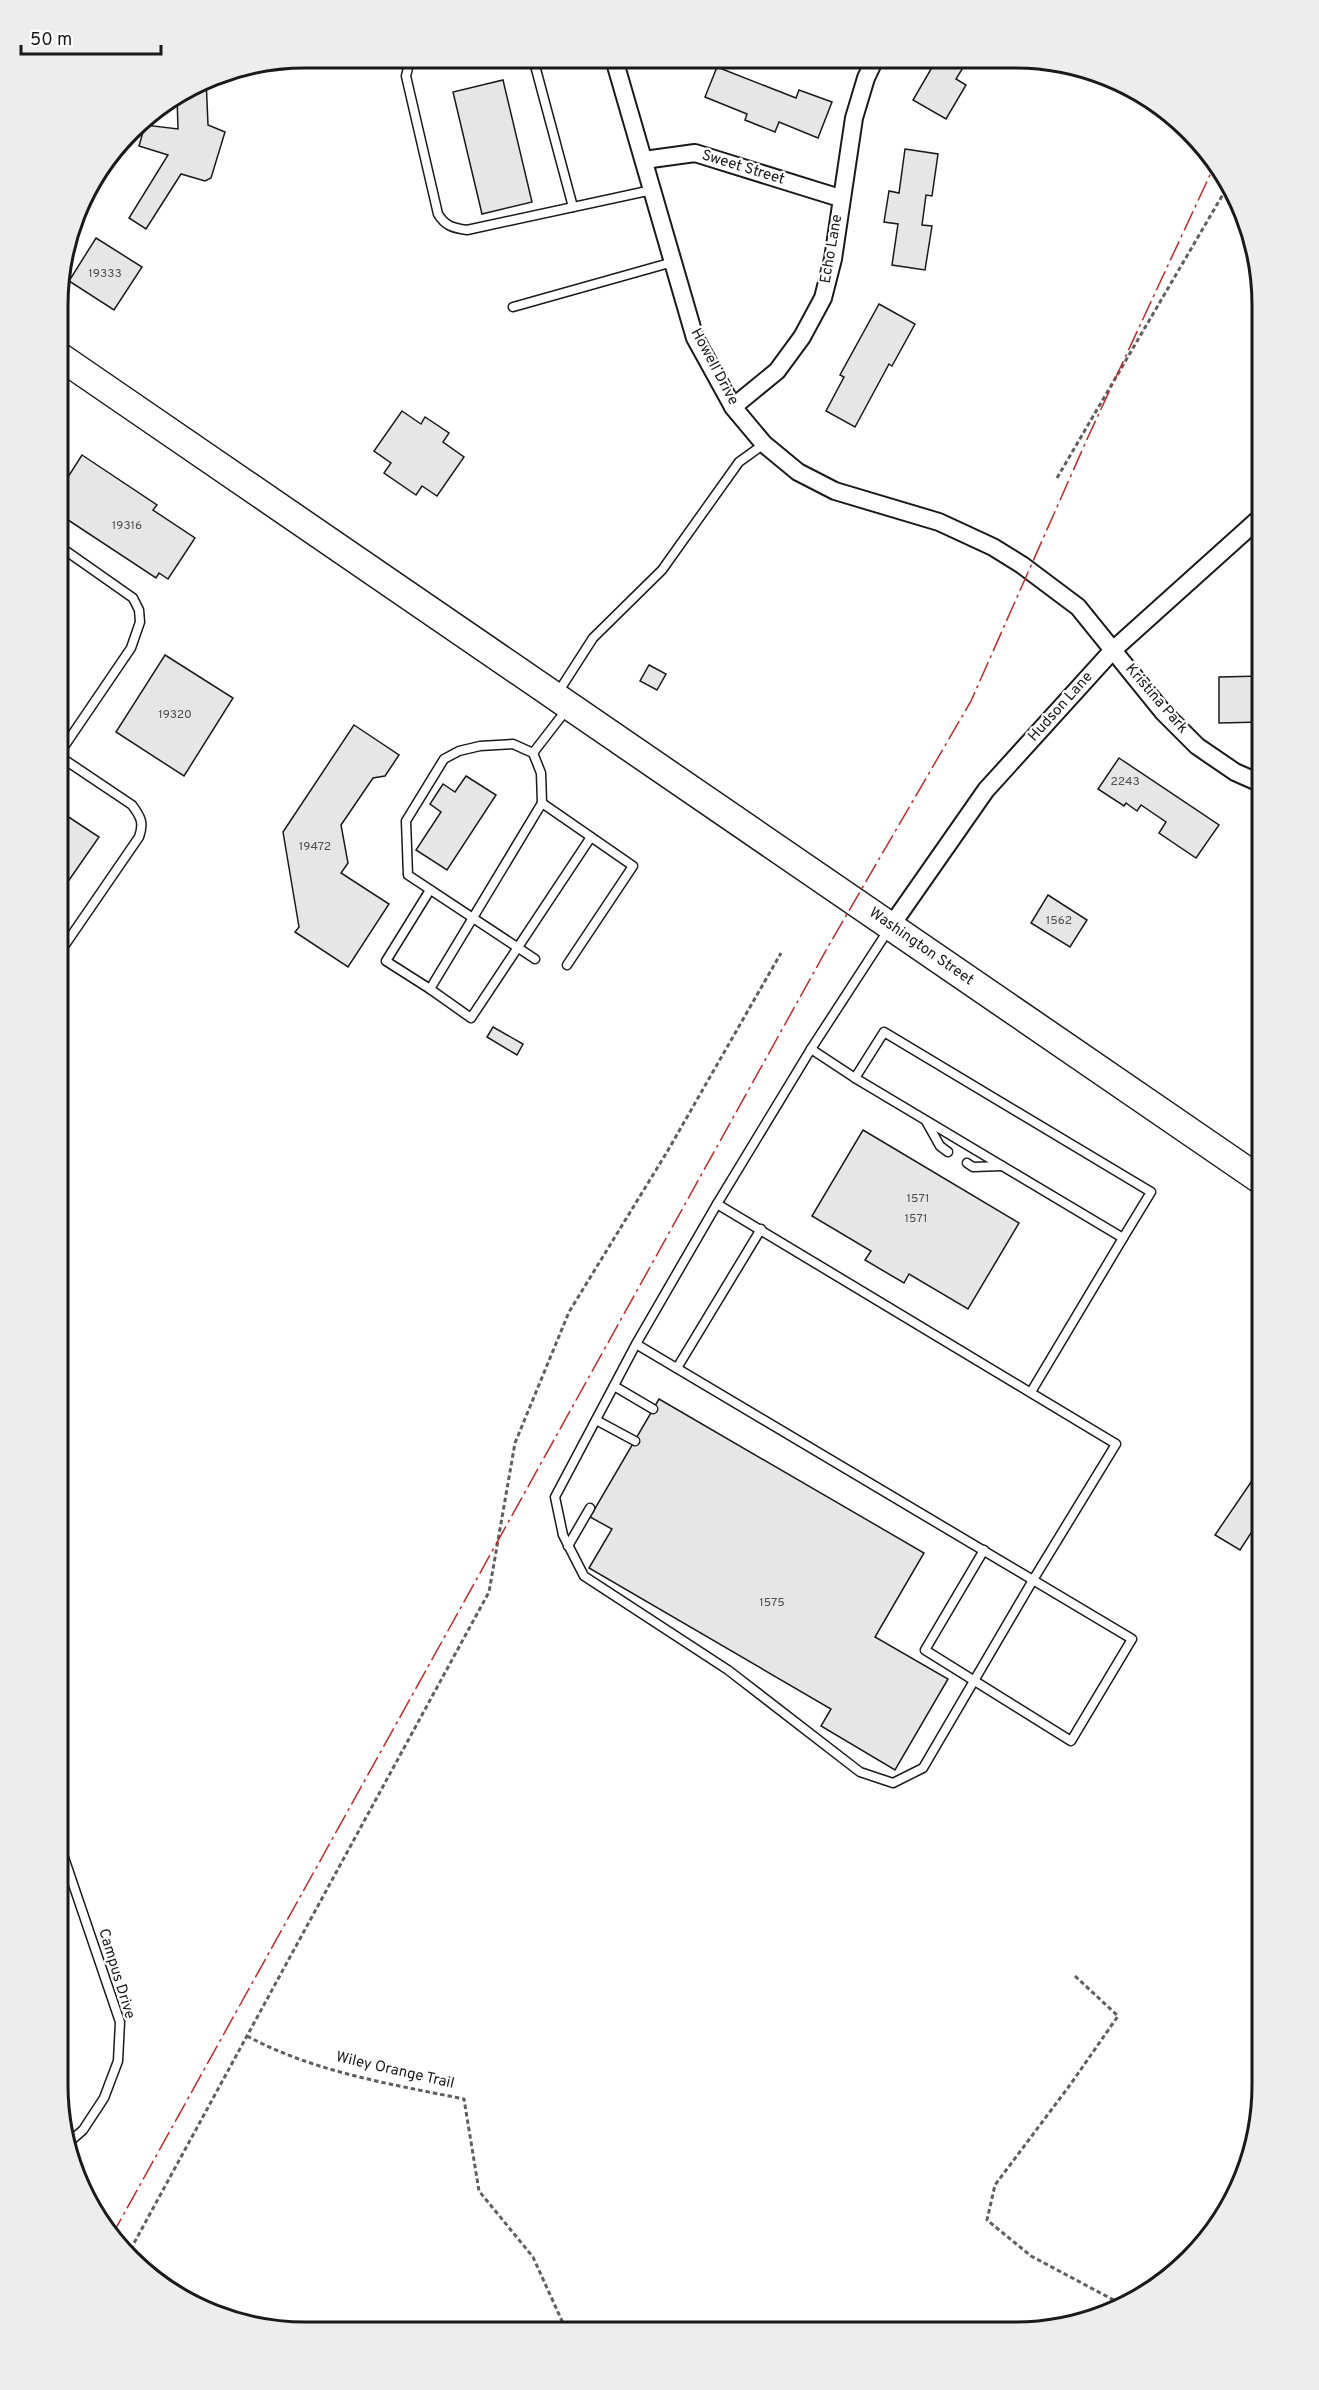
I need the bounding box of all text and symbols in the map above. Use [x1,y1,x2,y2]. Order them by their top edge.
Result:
scale bar [21,18,160,56]
text: 50 m [30,29,72,52]
street label: Sweet Street [699,146,787,190]
street label: Echo Lane [817,213,847,285]
house number: 19333 [88,266,122,282]
street label: Howell Drive [686,325,742,409]
house number: 19316 [112,518,142,534]
street label: Kristina Park [1120,660,1192,738]
street label: Hudson Lane [1025,668,1097,746]
house number: 19320 [158,707,192,723]
house number: 2243 [1110,774,1140,790]
house number: 19472 [299,839,331,855]
street label: Washington Street [865,904,977,990]
house number: 1562 [1046,913,1072,929]
house number: 1571 [907,1191,929,1207]
house number: 1571 [905,1211,927,1227]
house number: 1575 [759,1595,785,1611]
street label: Campus Drive [93,1926,139,2022]
street label: Wiley Orange Trail [334,2048,456,2094]

